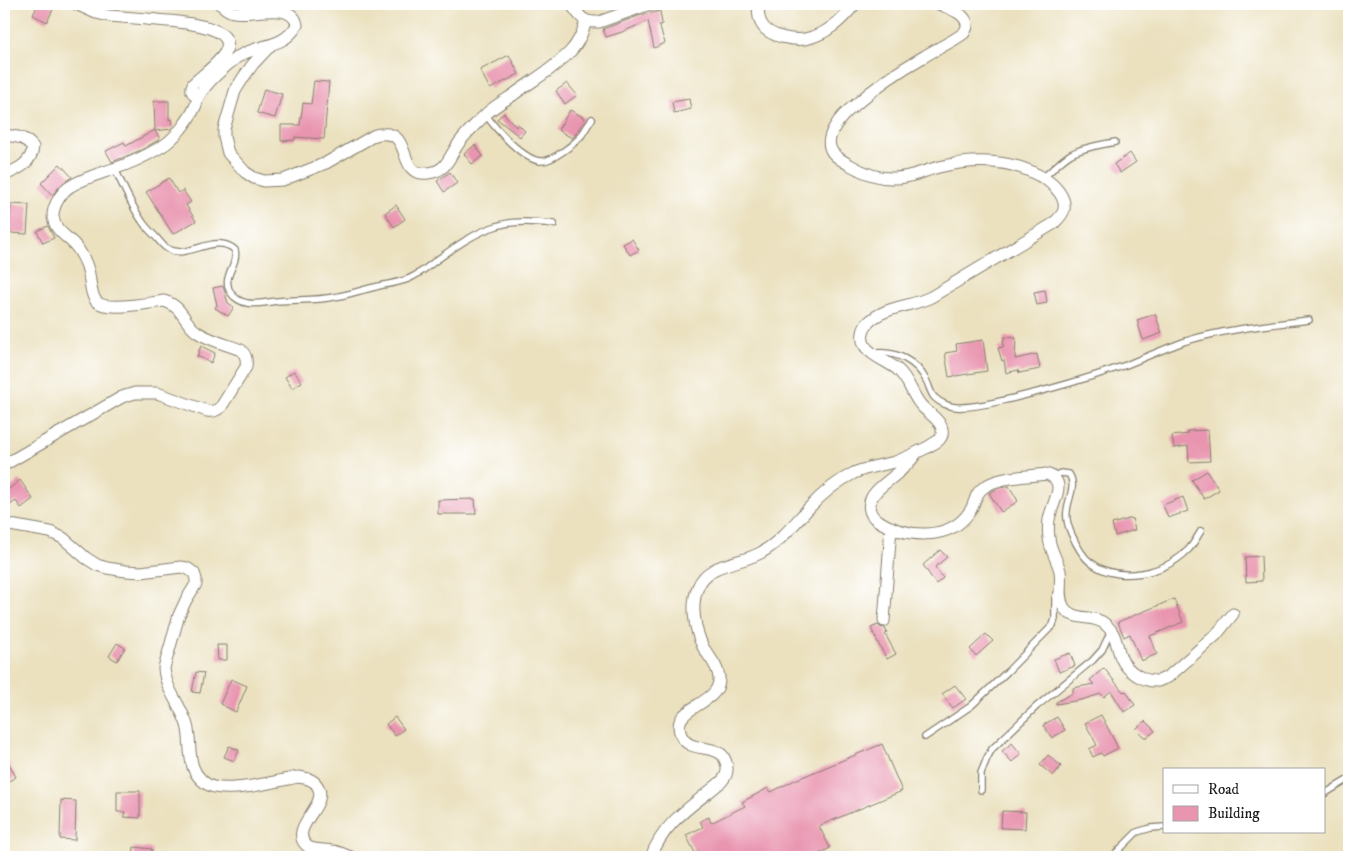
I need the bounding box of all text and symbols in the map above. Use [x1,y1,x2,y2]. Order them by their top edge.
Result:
legend [1163,768,1326,834]
text: Road [1208,780,1240,799]
text: Building [1208,804,1260,823]

